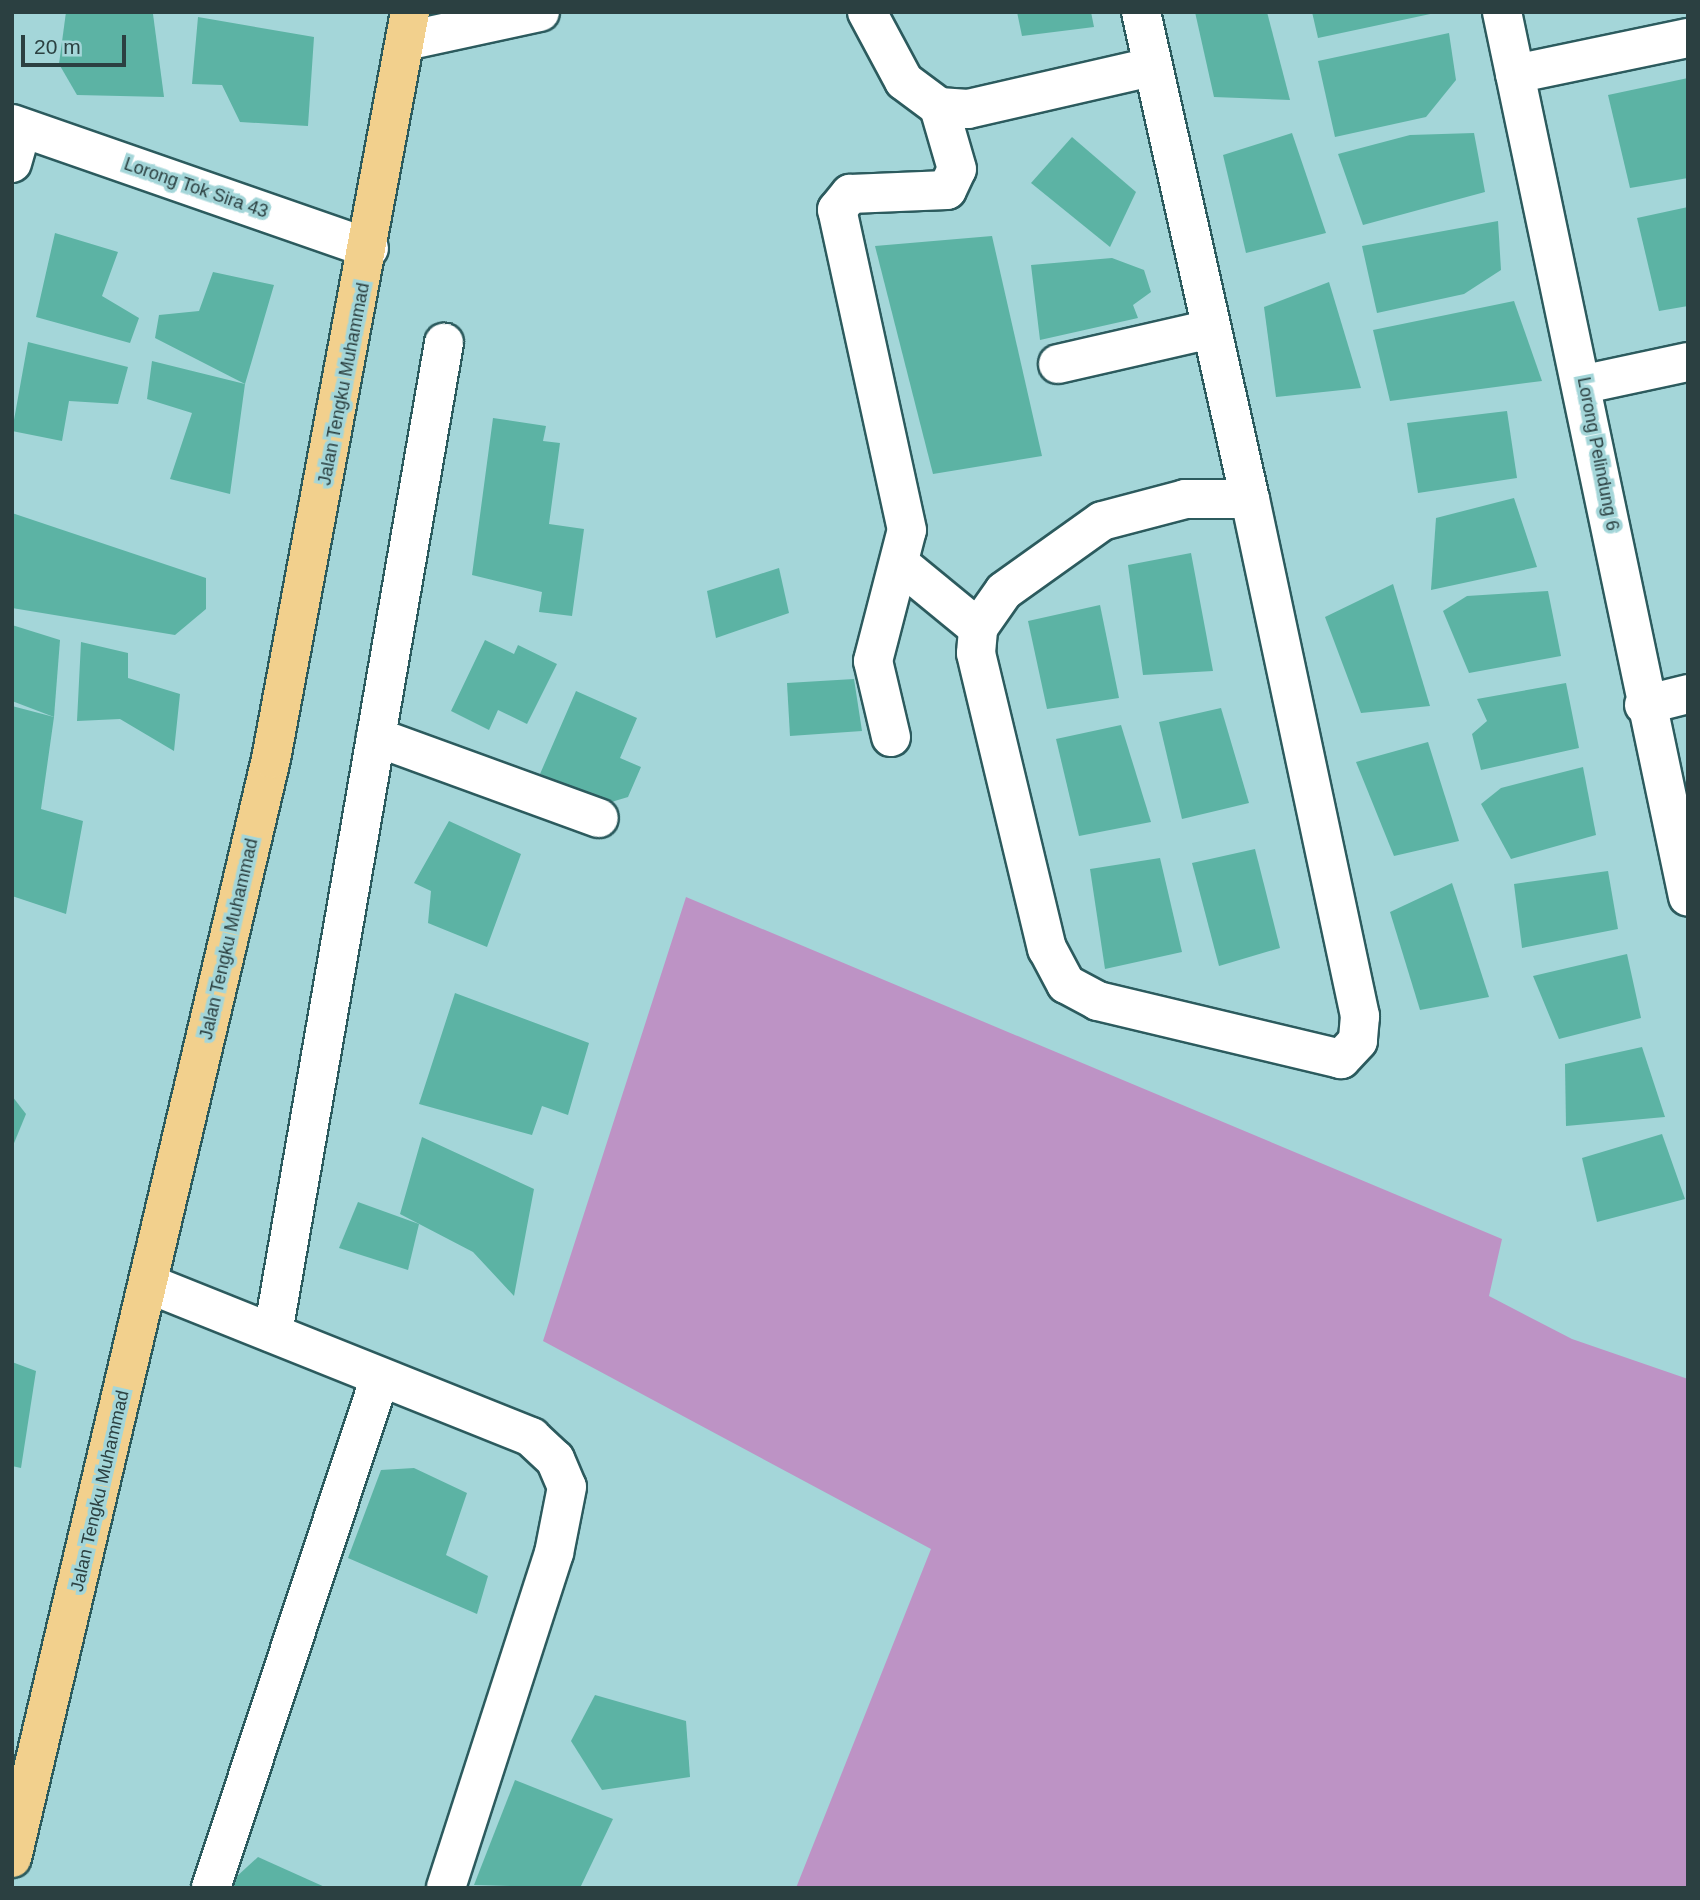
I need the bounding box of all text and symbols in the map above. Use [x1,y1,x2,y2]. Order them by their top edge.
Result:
scale bar [24,21,130,65]
text: 20 m [34,35,81,58]
street label: Lorong Tok Sira 43 [121,153,271,223]
street label: Jalan Tengku Muhammad [314,281,374,487]
street label: Lorong Pelindung 6 [1573,375,1623,533]
street label: Jalan Tengku Muhammad [195,836,263,1042]
street label: Jalan Tengku Muhammad [66,1388,134,1594]

